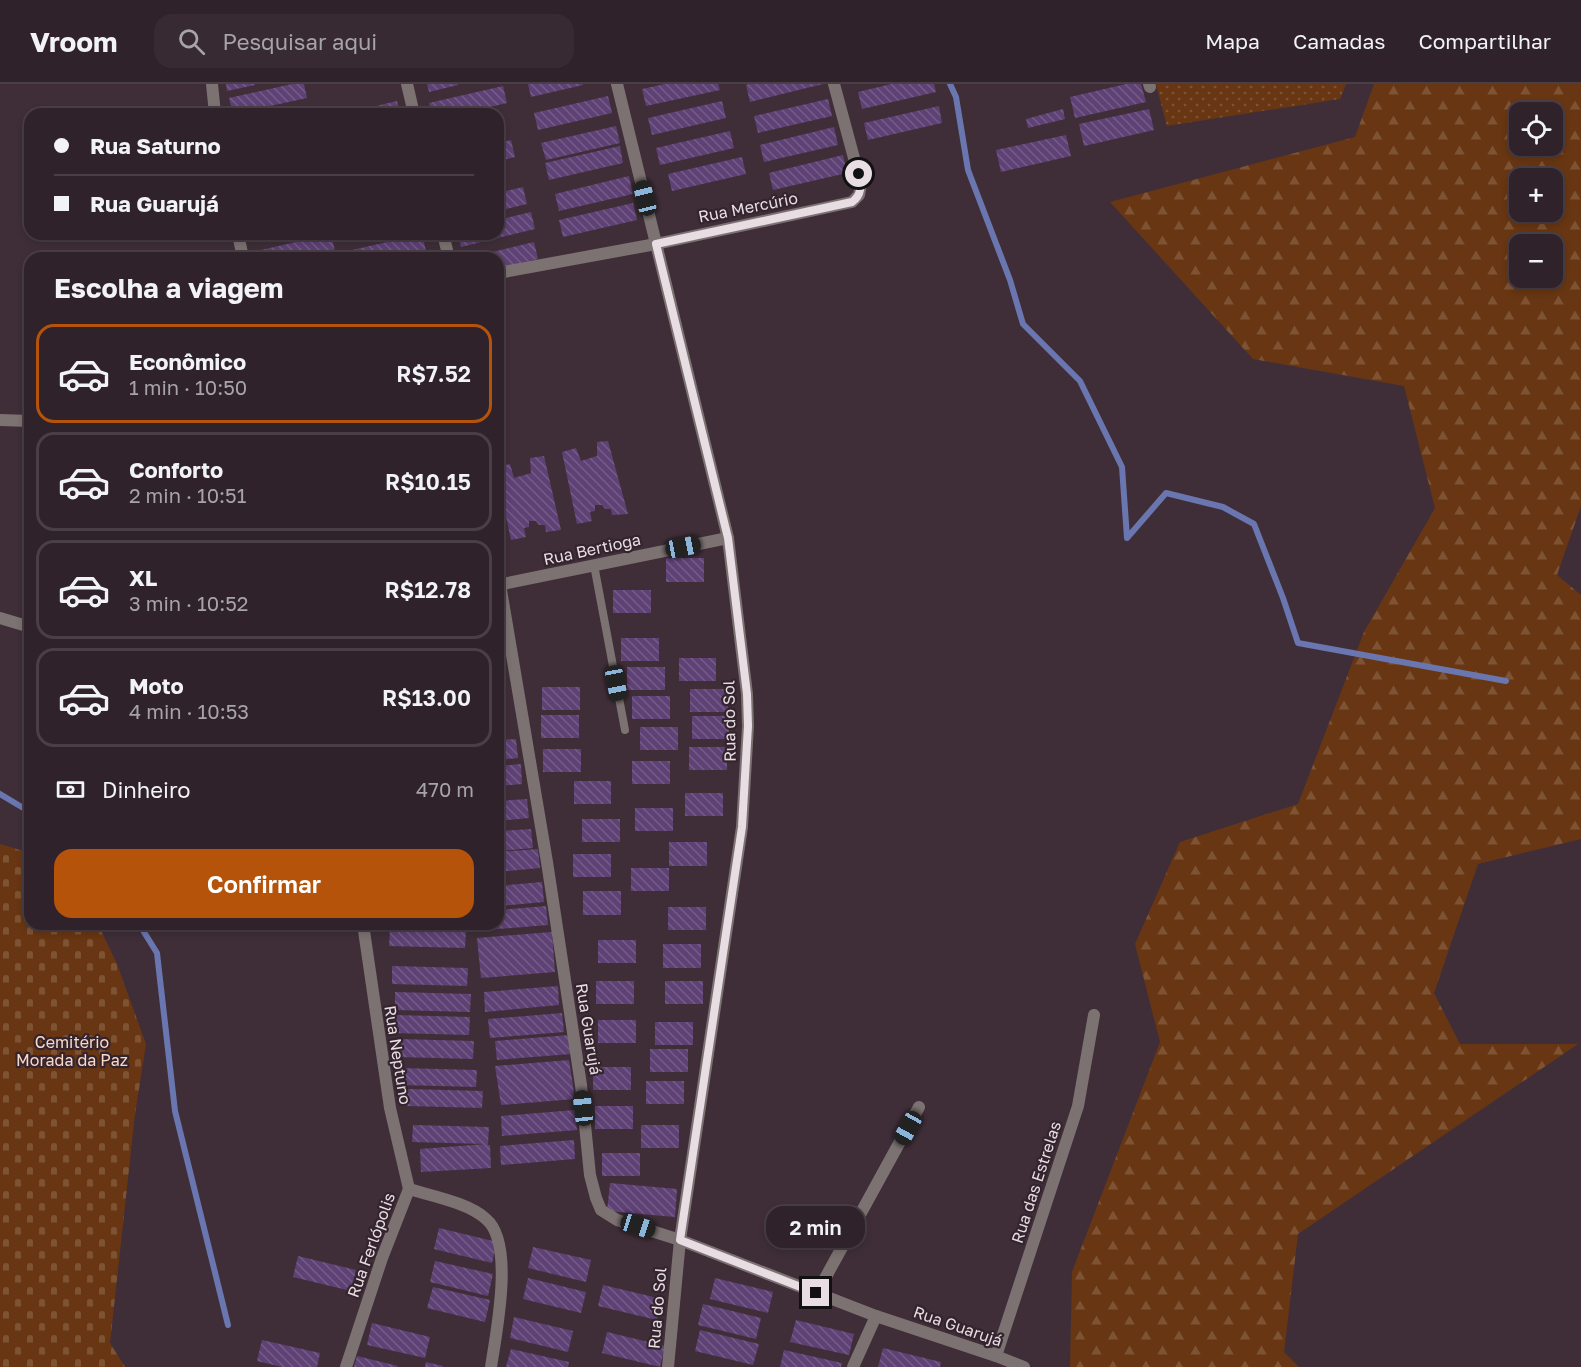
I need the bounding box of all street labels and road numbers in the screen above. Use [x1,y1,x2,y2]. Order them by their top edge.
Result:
street label: Rua Mercúrio [697,188,799,226]
street label: Rua Bertioga [541,529,643,569]
street label: Rua do Sol [718,680,740,762]
street label: Rua Guarujá [572,982,606,1076]
street label: Rua Neptuno [380,1004,416,1106]
street label: Rua das Estrelas [1007,1118,1065,1246]
street label: Rua Ferlópolis [343,1190,399,1300]
street label: Rua do Sol [643,1266,671,1350]
street label: Rua Guarujá [911,1301,1005,1351]

